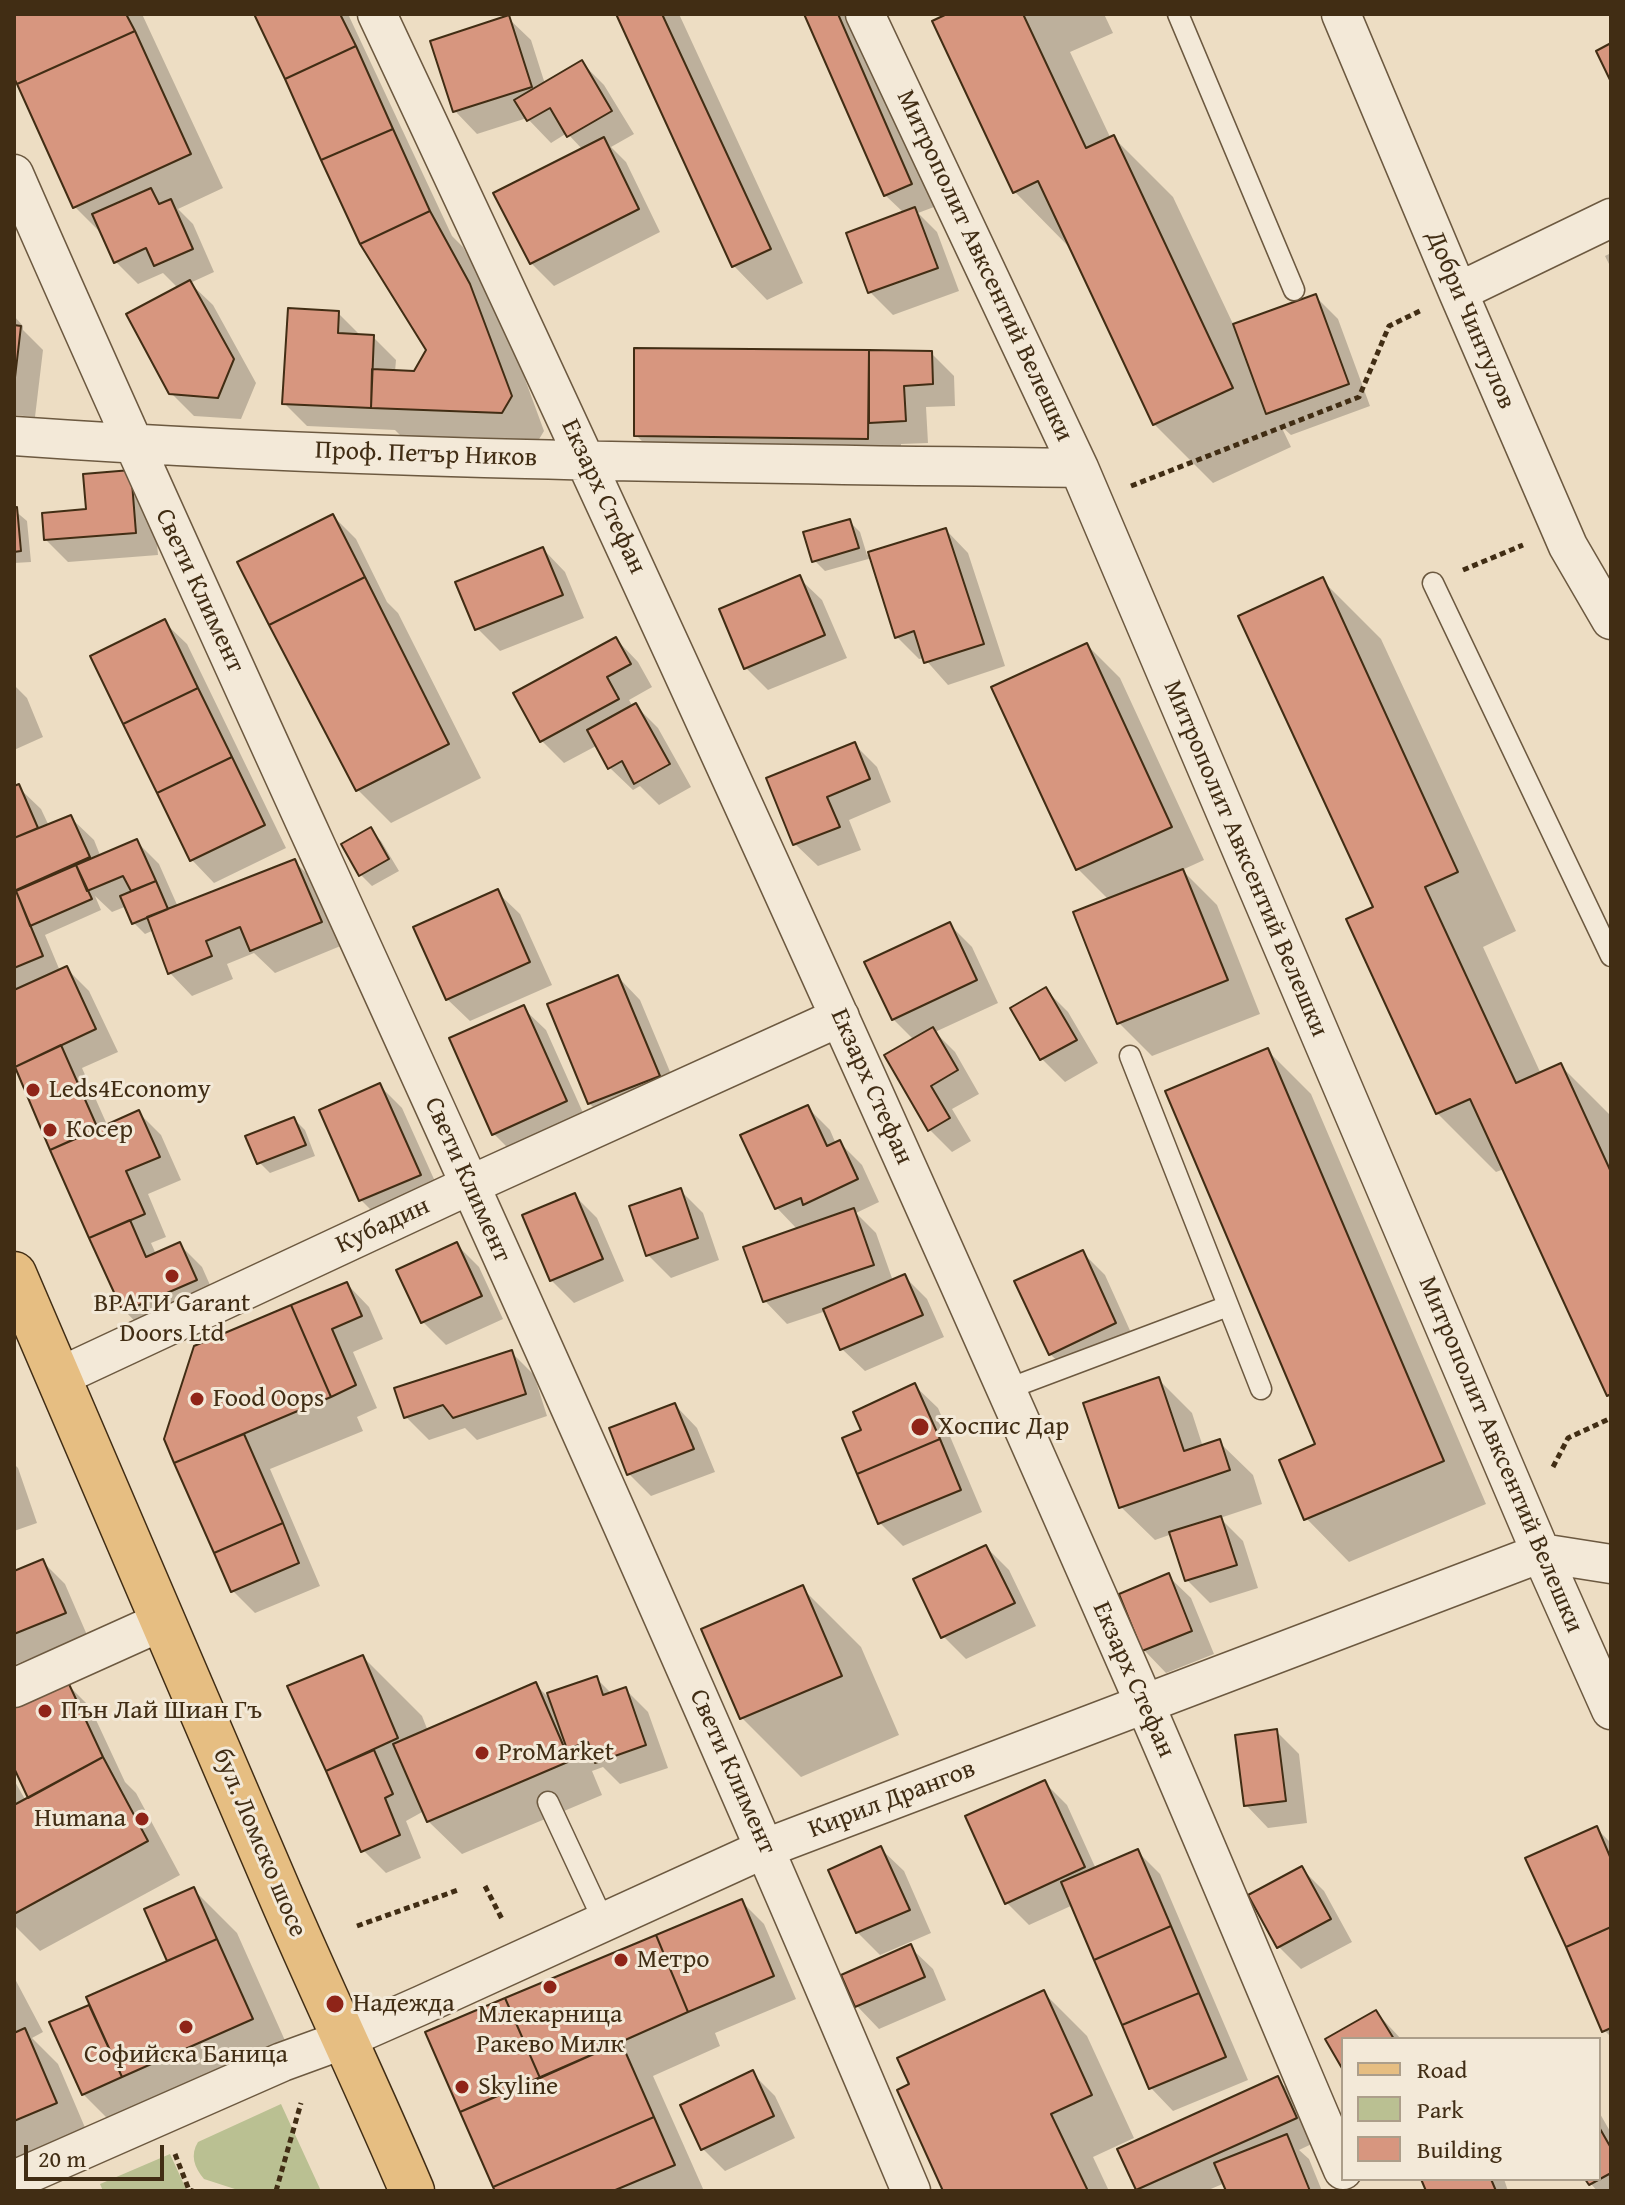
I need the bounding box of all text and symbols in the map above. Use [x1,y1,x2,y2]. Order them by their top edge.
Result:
street label: Митрополит Авксентий Велешки [889,85,1079,447]
street label: Добри Чинтулов [1418,226,1522,414]
street label: Екзарх Стефан [554,415,652,579]
street label: Проф. Петър Ников [314,436,538,474]
street label: Свети Климент [147,504,251,678]
street label: Митрополит Авксентий Велешки [1156,676,1334,1042]
street label: Екзарх Стефан [823,1004,919,1170]
place label: Leds4Economy [49,1074,211,1106]
marker: Leds4Economy [24,1081,42,1099]
street label: Свети Климент [417,1093,517,1267]
place label: Косер [66,1114,133,1146]
marker: Косер [41,1121,59,1139]
street label: Кубадин [331,1191,435,1261]
marker: ВРАТИ Garant Doors Ltd [163,1267,181,1285]
street label: Митрополит Авксентий Велешки [1411,1272,1589,1638]
place label: ВРАТИ Garant Doors Ltd [94,1288,250,1350]
place label: Food Oops [213,1383,324,1415]
marker: Food Oops [188,1390,206,1408]
place label: Хоспис Дар [938,1411,1069,1443]
marker: Хоспис Дар [909,1416,931,1438]
street label: Екзарх Стефан [1085,1597,1181,1763]
street label: Свети Климент [682,1685,782,1859]
place label: Пън Лай Шиан Гъ [61,1695,262,1727]
marker: Пън Лай Шиан Гъ [36,1702,54,1720]
place label: ProMarket [498,1737,614,1769]
street label: бул. Ломско шосе [205,1744,313,1942]
marker: ProMarket [473,1744,491,1762]
street label: Кирил Дрангов [804,1754,980,1846]
place label: Humana [34,1803,126,1835]
marker: Humana [133,1810,151,1828]
place label: Метро [637,1944,709,1976]
marker: Метро [612,1951,630,1969]
marker: Млекарница Ракево Милк [541,1978,559,1996]
place label: Надежда [353,1988,455,2020]
marker: Надежда [324,1993,346,2015]
place label: Млекарница Ракево Милк [476,1999,624,2060]
marker: Софийска Баница [177,2018,195,2036]
legend [1341,2037,1601,2181]
place label: Софийска Баница [84,2039,288,2071]
text: Road [1417,2052,1467,2087]
place label: Skyline [478,2071,558,2103]
marker: Skyline [453,2078,471,2096]
text: Park [1417,2092,1463,2127]
scale bar [28,2129,168,2179]
text: Building [1417,2132,1502,2167]
text: 20 m [38,2141,86,2176]

